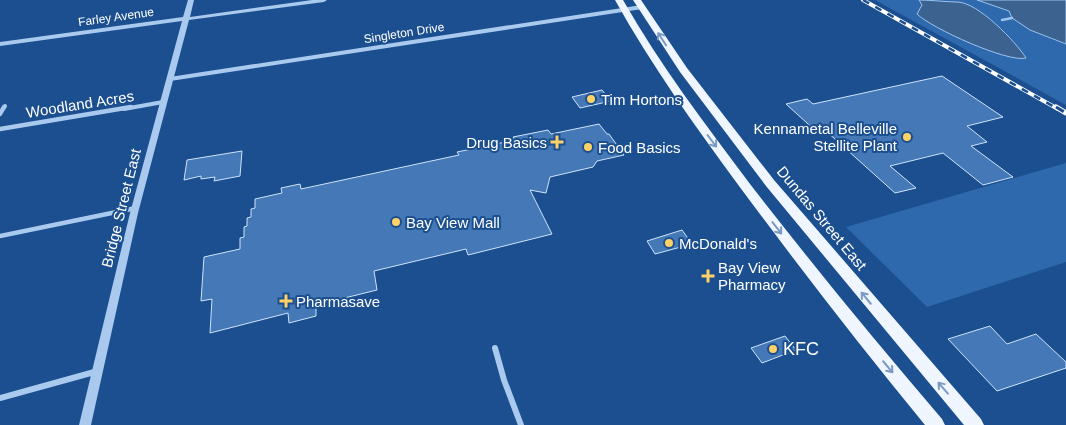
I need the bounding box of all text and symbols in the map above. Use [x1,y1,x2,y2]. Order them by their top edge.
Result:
street label: Farley Avenue [77,5,155,29]
street label: Singleton Drive [363,20,446,46]
one-way arrow [657,32,667,46]
street label: Woodland Acres [25,87,135,121]
place label: Tim Hortons [601,91,682,108]
marker: Tim Hortons [585,93,597,105]
place label: Kennametal Belleville Stellite Plant [754,120,898,154]
marker: Kennametal Belleville Stellite Plant [901,131,913,143]
place label: Drug Basics [466,134,547,151]
one-way arrow [706,134,717,147]
marker: Drug Basics [551,136,563,148]
place label: Food Basics [598,139,681,156]
marker: Food Basics [582,141,594,153]
street label: Bridge Street East [98,146,144,269]
street label: Dundas Street East [774,163,871,274]
place label: Bay View Mall [406,214,500,231]
marker: Bay View Mall [390,216,402,228]
one-way arrow [772,221,783,234]
place label: McDonald's [679,235,757,252]
marker: McDonald's [663,237,675,249]
place label: Bay View Pharmacy [718,259,786,293]
marker: Bay View Pharmacy [702,270,714,282]
one-way arrow [861,292,872,305]
place label: Pharmasave [296,293,380,310]
marker: Pharmasave [280,295,292,307]
place label: KFC [783,339,819,359]
marker: KFC [767,343,779,355]
one-way arrow [882,360,893,373]
one-way arrow [937,382,949,395]

